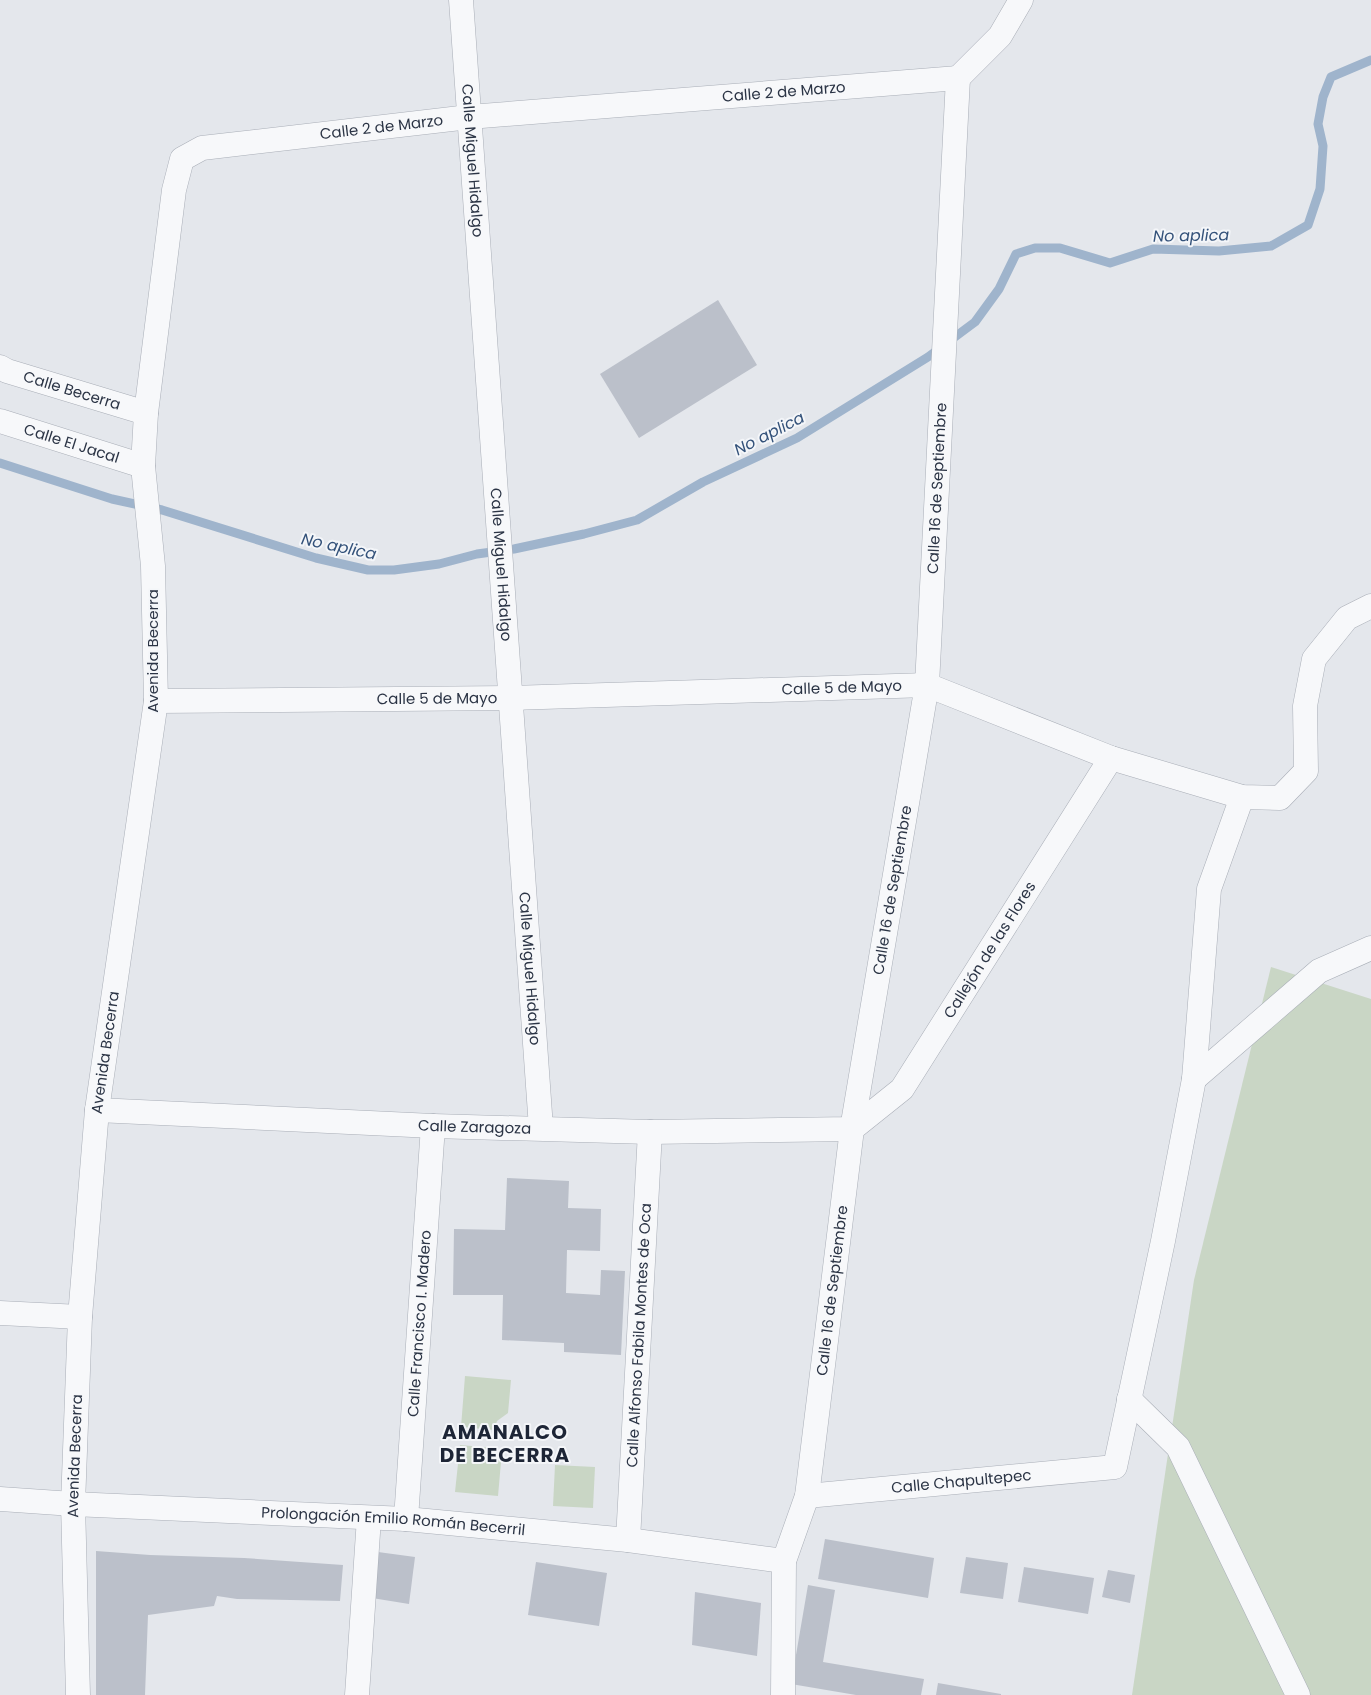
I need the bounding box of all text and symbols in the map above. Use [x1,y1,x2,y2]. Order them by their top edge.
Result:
street label: Calle 2 de Marzo [721,76,846,107]
street label: Calle Miguel Hidalgo [457,83,489,238]
street label: Calle 2 de Marzo [319,109,444,144]
water label: No aplica [1153,223,1230,248]
street label: Calle Becerra [21,366,123,415]
street label: Calle 16 de Septiembre [922,402,951,574]
water label: No aplica [730,406,809,461]
street label: Calle El Jacal [21,418,122,468]
street label: Calle Miguel Hidalgo [486,487,517,642]
water label: No aplica [299,527,379,566]
street label: Avenida Becerra [142,589,163,713]
street label: Calle 5 de Mayo [781,675,902,700]
street label: Calle 5 de Mayo [377,687,497,709]
street label: Calle 16 de Septiembre [867,804,917,976]
street label: Callejón de las Flores [938,877,1041,1022]
street label: Calle Miguel Hidalgo [514,891,546,1046]
street label: Avenida Becerra [86,990,124,1115]
street label: Calle Zaragoza [418,1114,531,1139]
street label: Calle Alfonso Fabila Montes de Oca [621,1203,656,1468]
street label: Calle 16 de Septiembre [811,1204,853,1377]
street label: Calle Francisco I. Madero [402,1229,436,1418]
street label: Avenida Becerra [62,1394,87,1518]
district label: AMANALCO DE BECERRA [440,1418,570,1469]
street label: Calle Chapultepec [890,1464,1032,1498]
street label: Prolongación Emilio Román Becerril [261,1501,526,1540]

